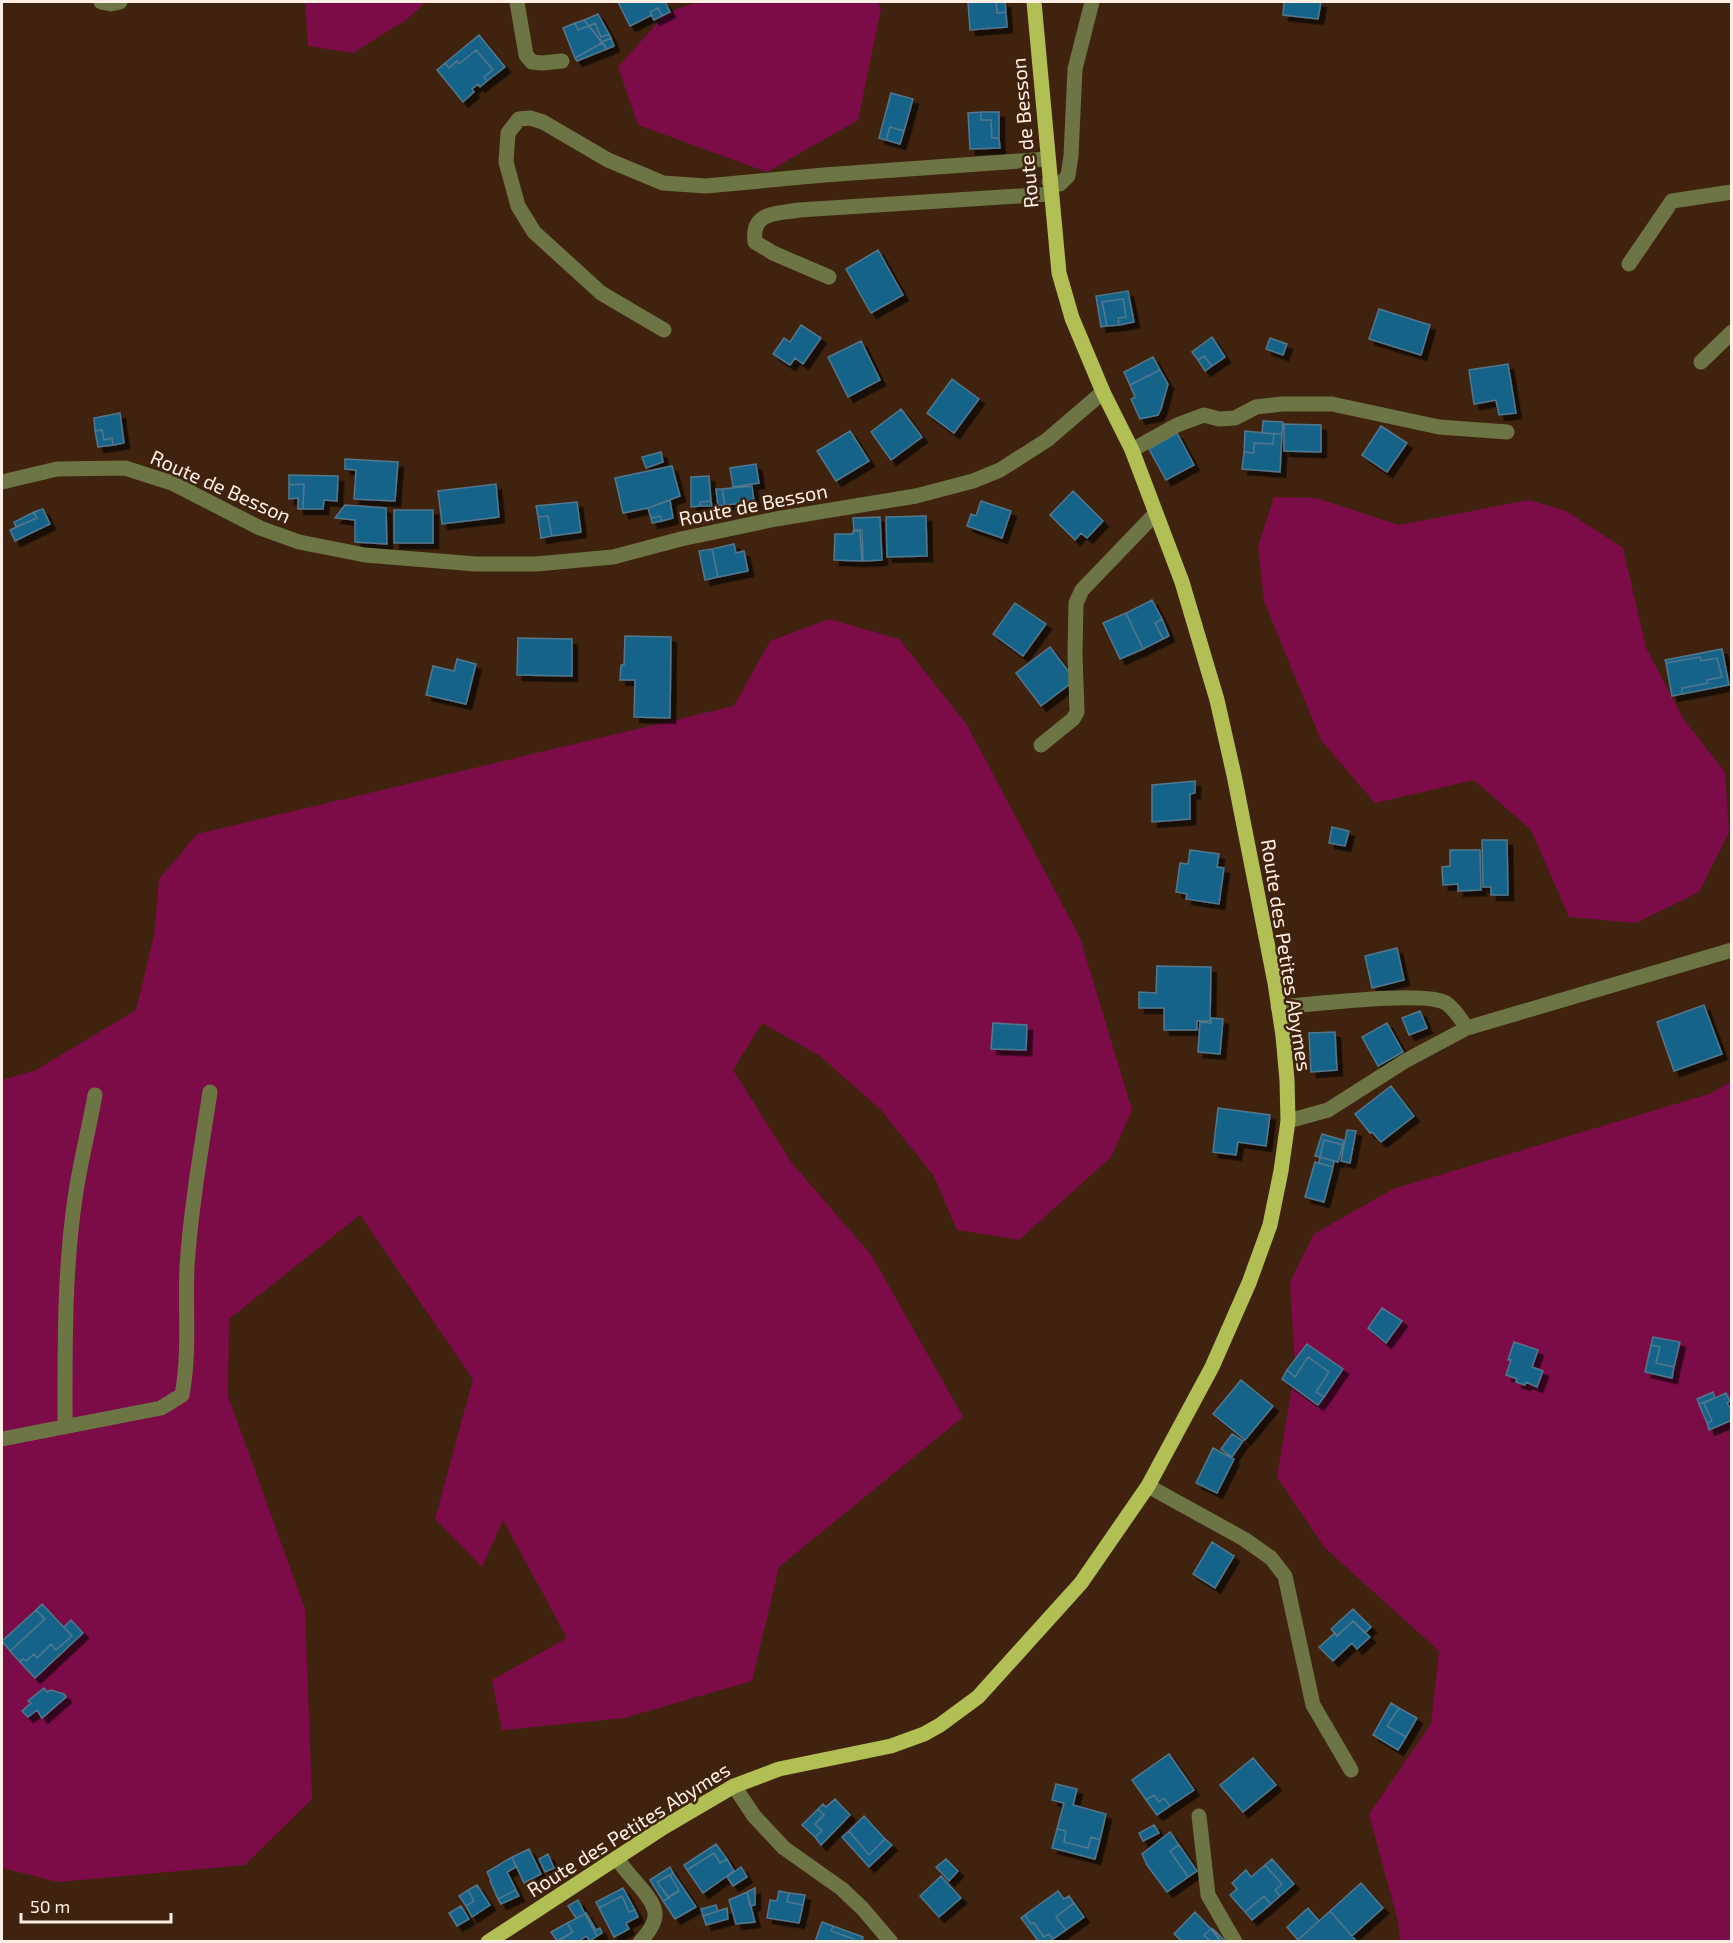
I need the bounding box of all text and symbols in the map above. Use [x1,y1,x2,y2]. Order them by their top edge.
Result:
street label: Route de Besson [1005,57,1043,209]
street label: Route de Besson [147,444,295,528]
street label: Route de Besson [677,478,829,530]
street label: Route des Petites Abymes [1257,837,1317,1073]
street label: Route des Petites Abymes [522,1757,734,1901]
scale bar [21,1886,171,1924]
text: 50 m [30,1895,70,1917]

